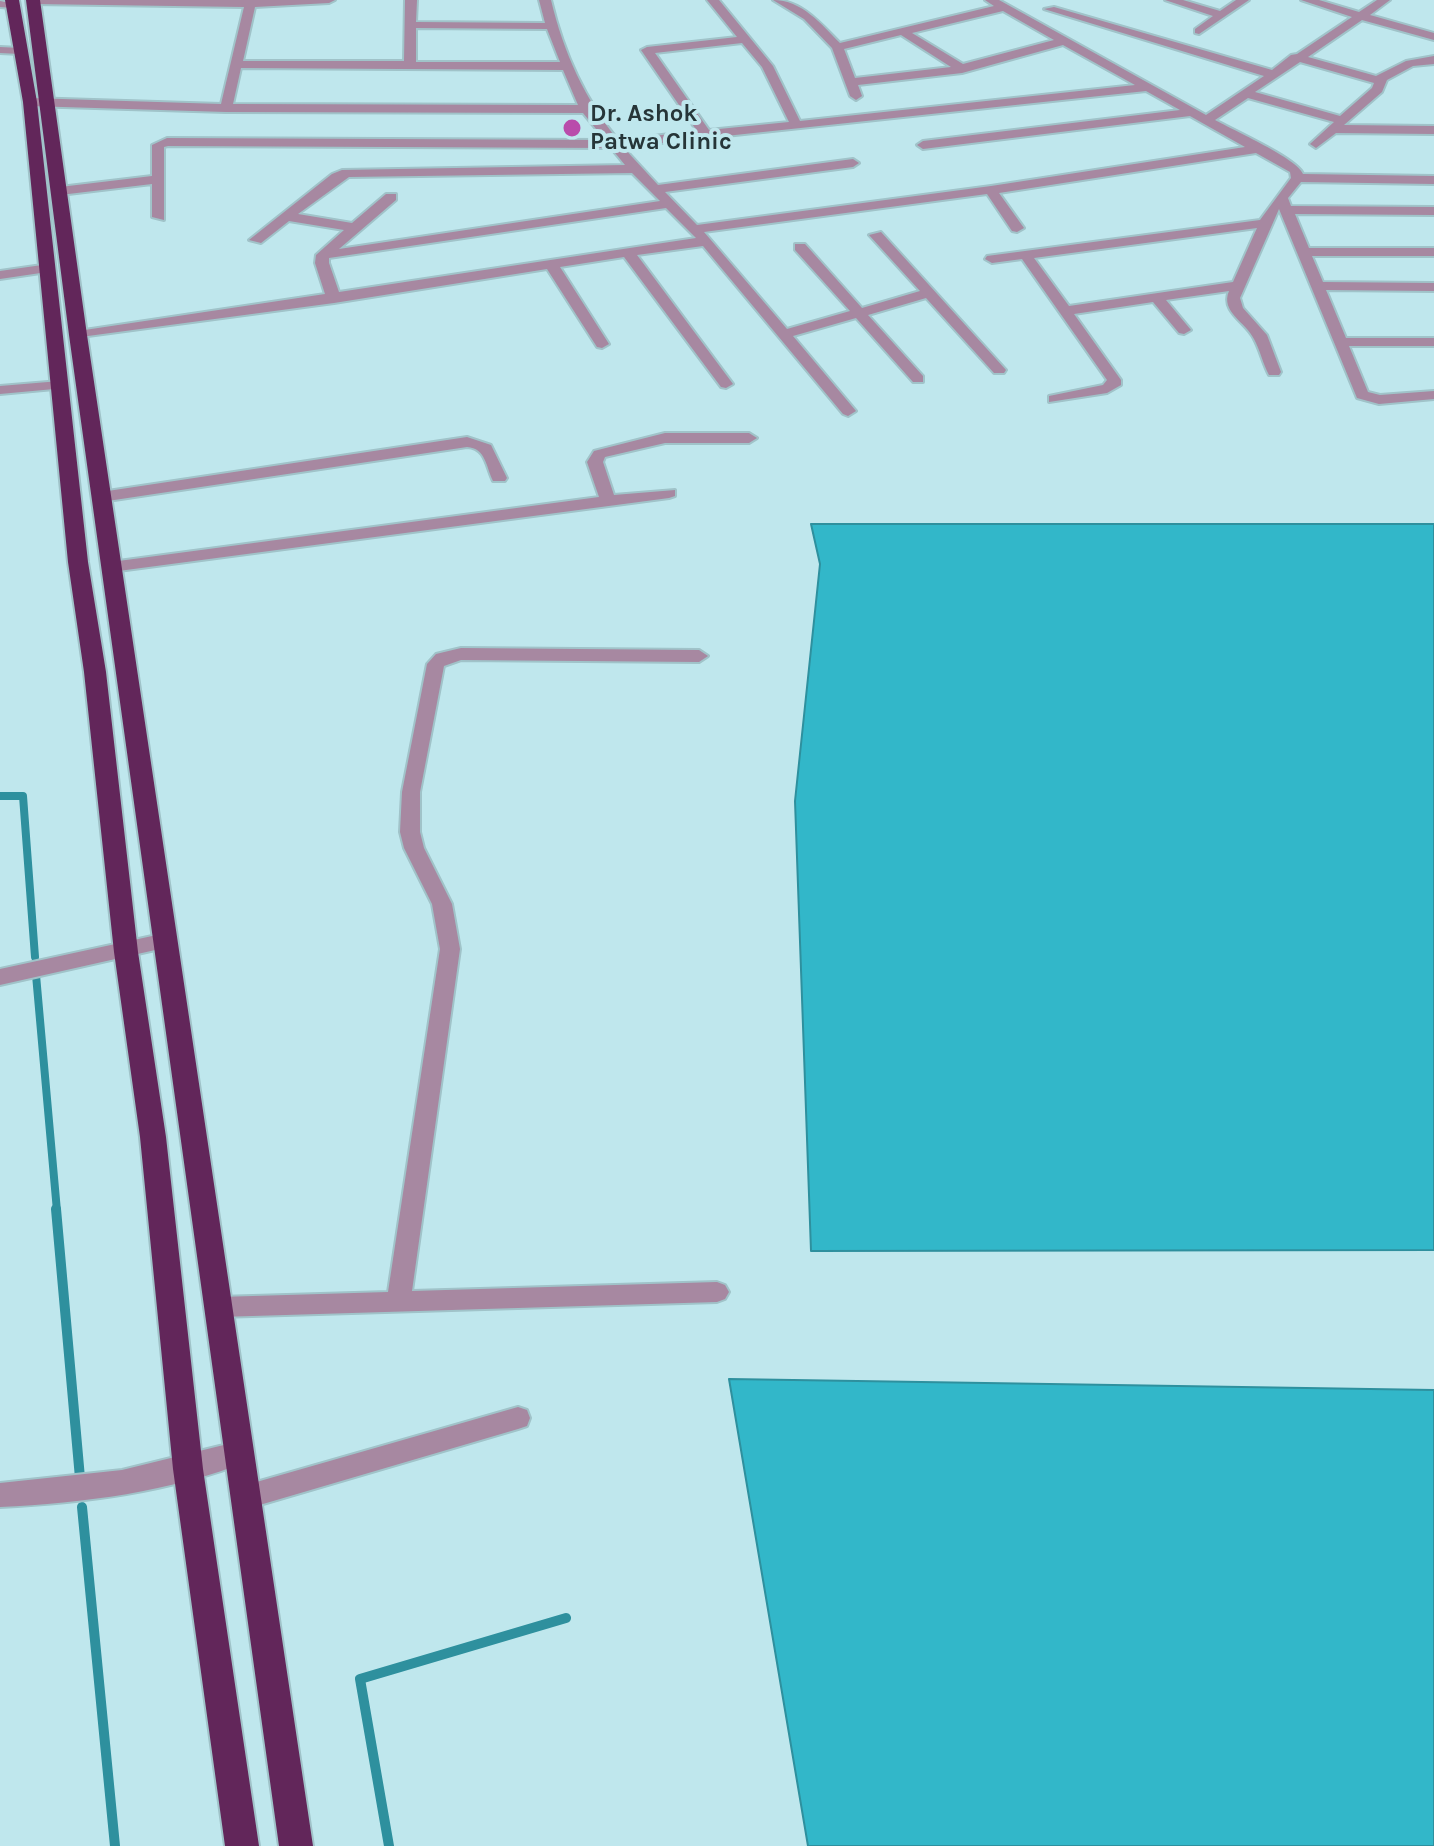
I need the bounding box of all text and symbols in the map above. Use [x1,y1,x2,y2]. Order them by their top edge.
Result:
place label: Dr. Ashok Patwa Clinic [590,100,732,156]
marker: Dr. Ashok Patwa Clinic [561,117,583,139]

